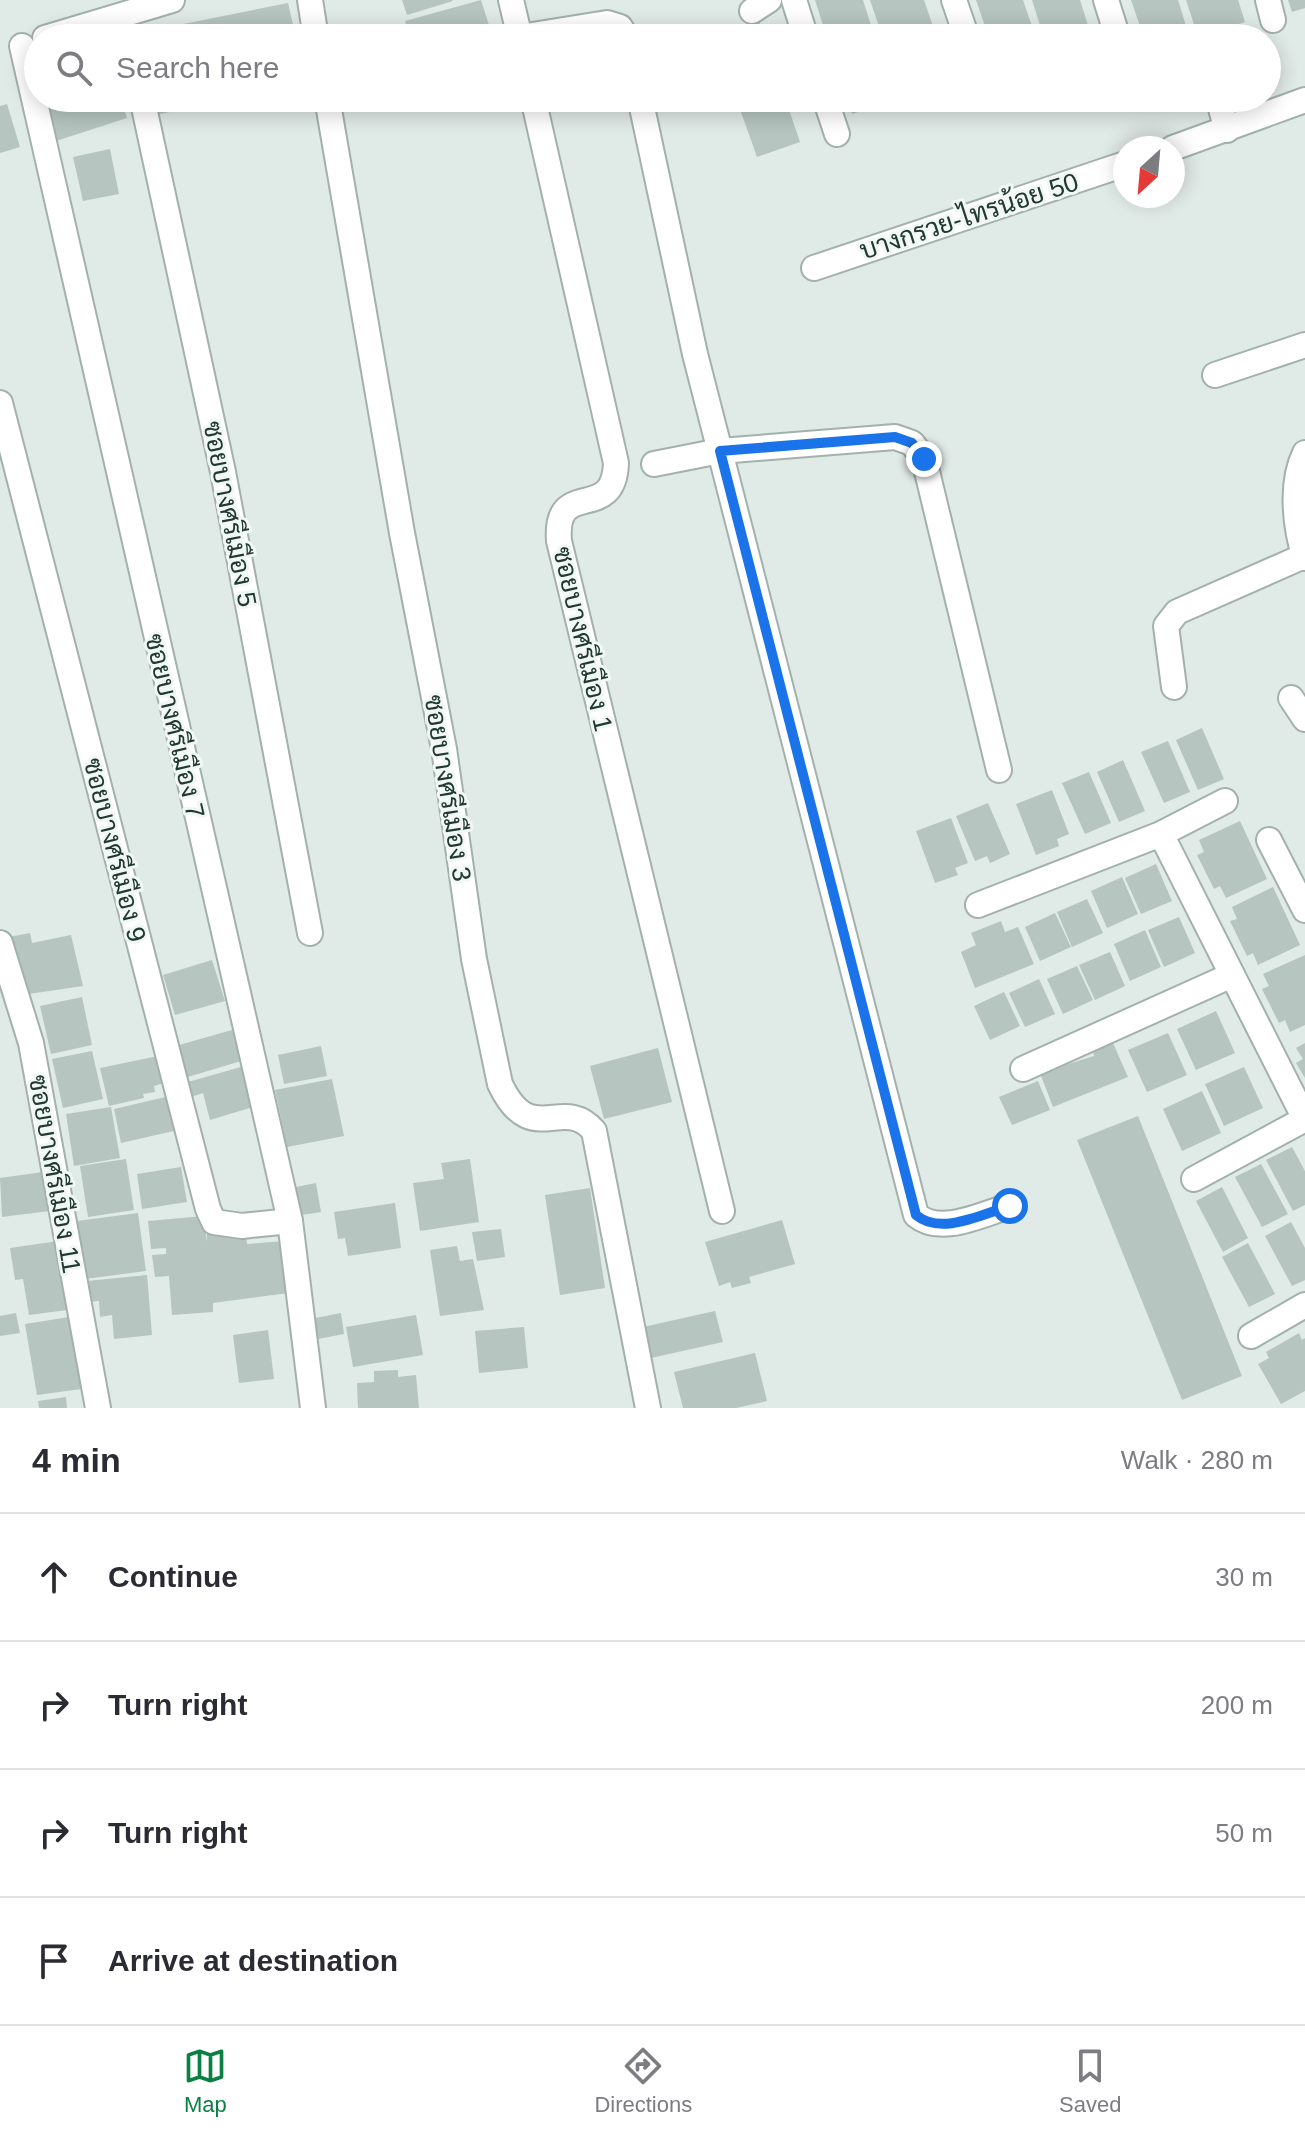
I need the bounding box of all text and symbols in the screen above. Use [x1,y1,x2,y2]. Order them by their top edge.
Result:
search box [24,24,1281,112]
icon: search [52,46,96,90]
text: Search here [116,51,279,84]
north arrow [1113,136,1185,208]
street label: บางกรวย-ไทรน้อย 50 [856,166,1082,266]
street label: ซอยบางศรีเมือง 5 [197,418,264,609]
route end [906,441,942,477]
street label: ซอยบางศรีเมือง 1 [547,544,620,734]
street label: ซอยบางศรีเมือง 7 [139,631,212,821]
street label: ซอยบางศรีเมือง 3 [418,692,479,883]
street label: ซอยบางศรีเมือง 9 [78,755,153,945]
street label: ซอยบางศรีเมือง 11 [23,1072,88,1276]
route start [992,1188,1028,1224]
text: 4 min [32,1441,121,1479]
text: Walk · 280 m [1121,1445,1273,1475]
icon: ahead [32,1555,76,1599]
text: Continue [108,1560,238,1593]
text: 30 m [1215,1562,1273,1592]
icon: right [32,1683,76,1727]
text: Turn right [108,1688,247,1721]
text: 200 m [1201,1690,1273,1720]
icon: right [32,1811,76,1855]
text: Turn right [108,1816,247,1849]
text: 50 m [1215,1818,1273,1848]
icon: arrive [32,1939,76,1983]
text: Arrive at destination [108,1944,398,1977]
tab: Map [183,2044,227,2118]
tab: Directions [594,2044,692,2118]
tab: Saved [1059,2044,1122,2118]

